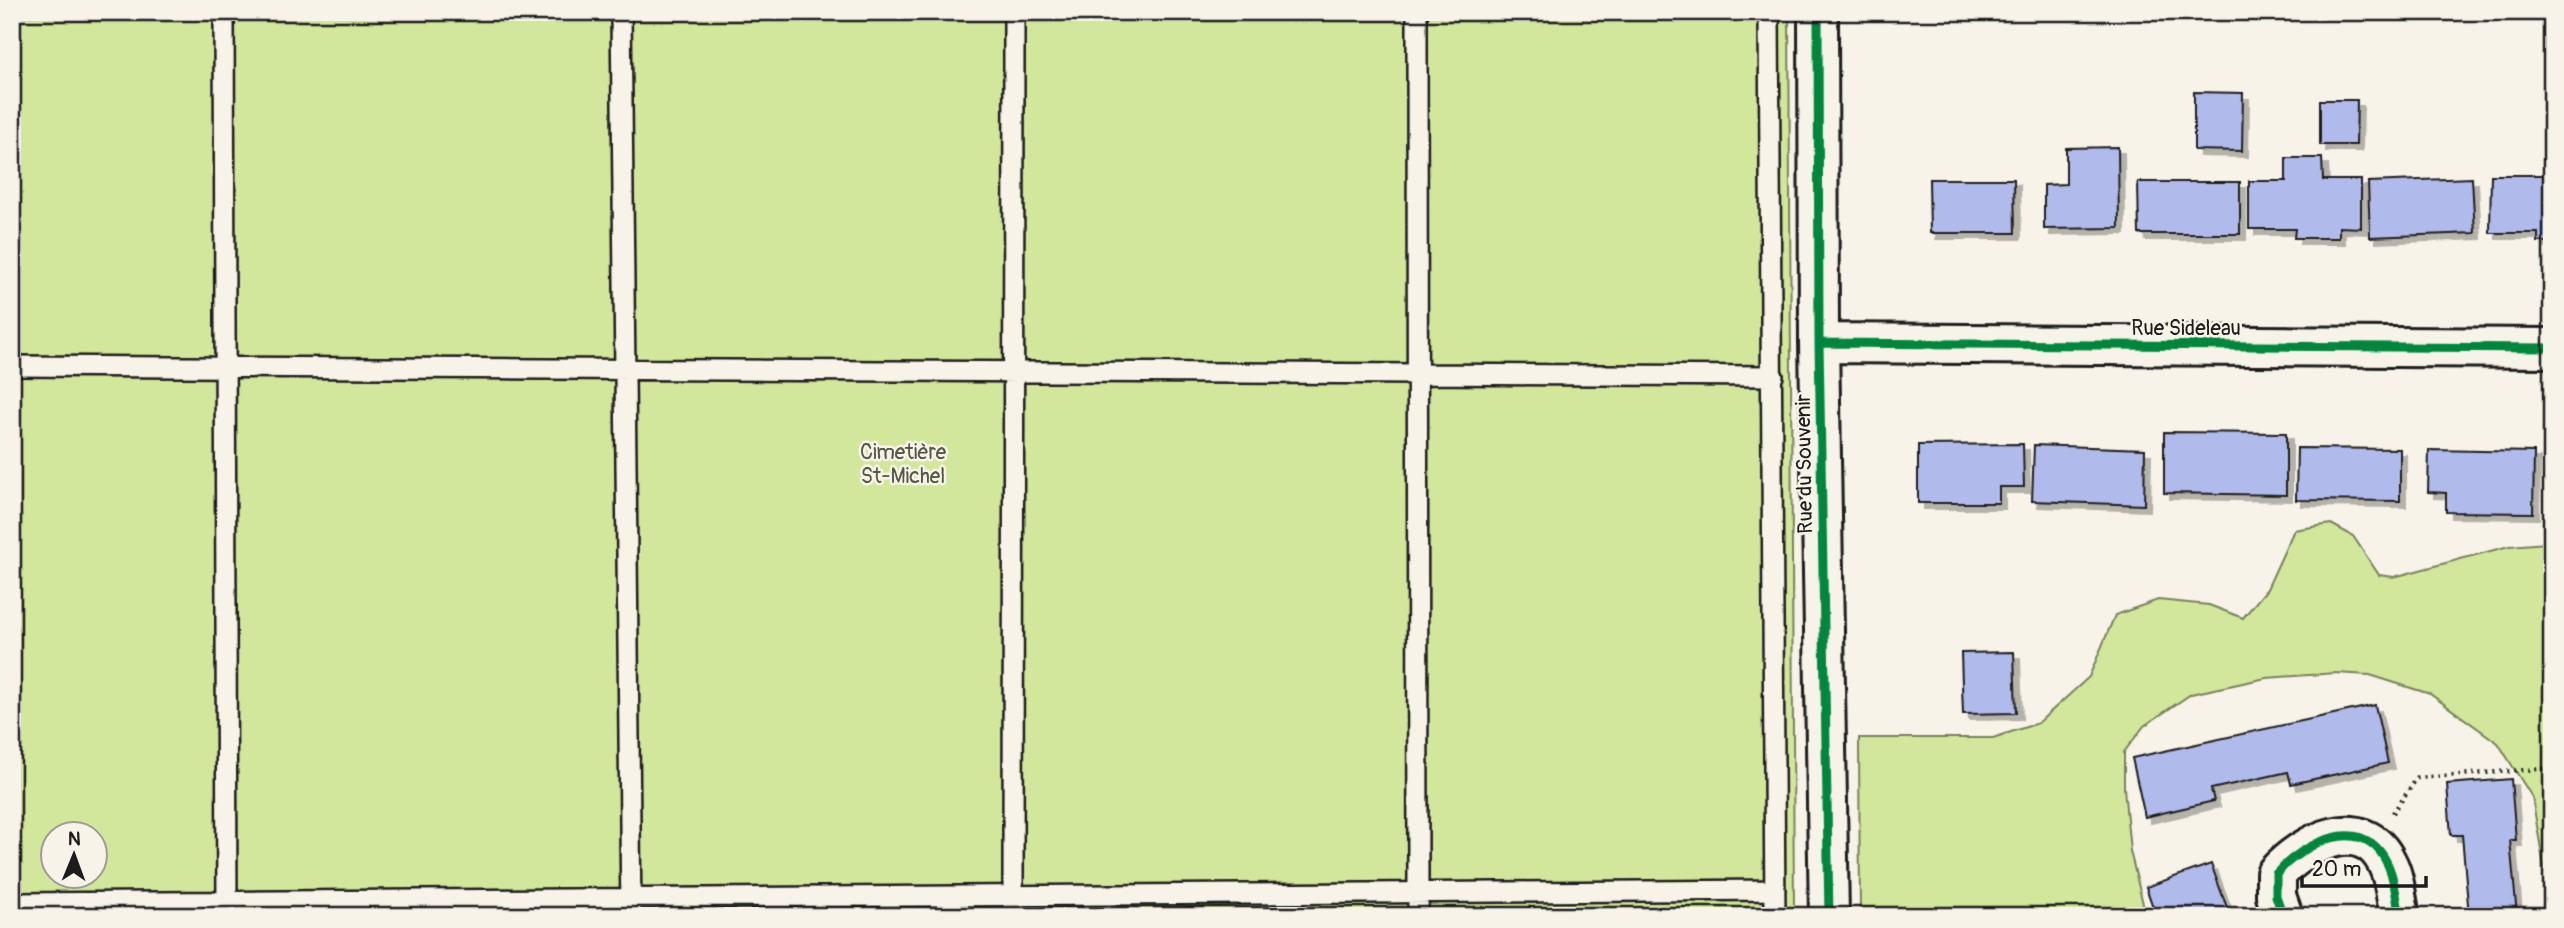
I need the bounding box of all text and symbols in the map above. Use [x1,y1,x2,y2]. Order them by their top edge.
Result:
street label: Rue Sideleau [2131,315,2241,342]
street label: Rue du Souvenir [1790,393,1819,534]
park label: Cimetière St-Michel [860,439,947,490]
north arrow [38,820,108,890]
text: N [68,827,81,851]
scale bar [2302,844,2426,888]
text: 20 m [2312,856,2361,883]

